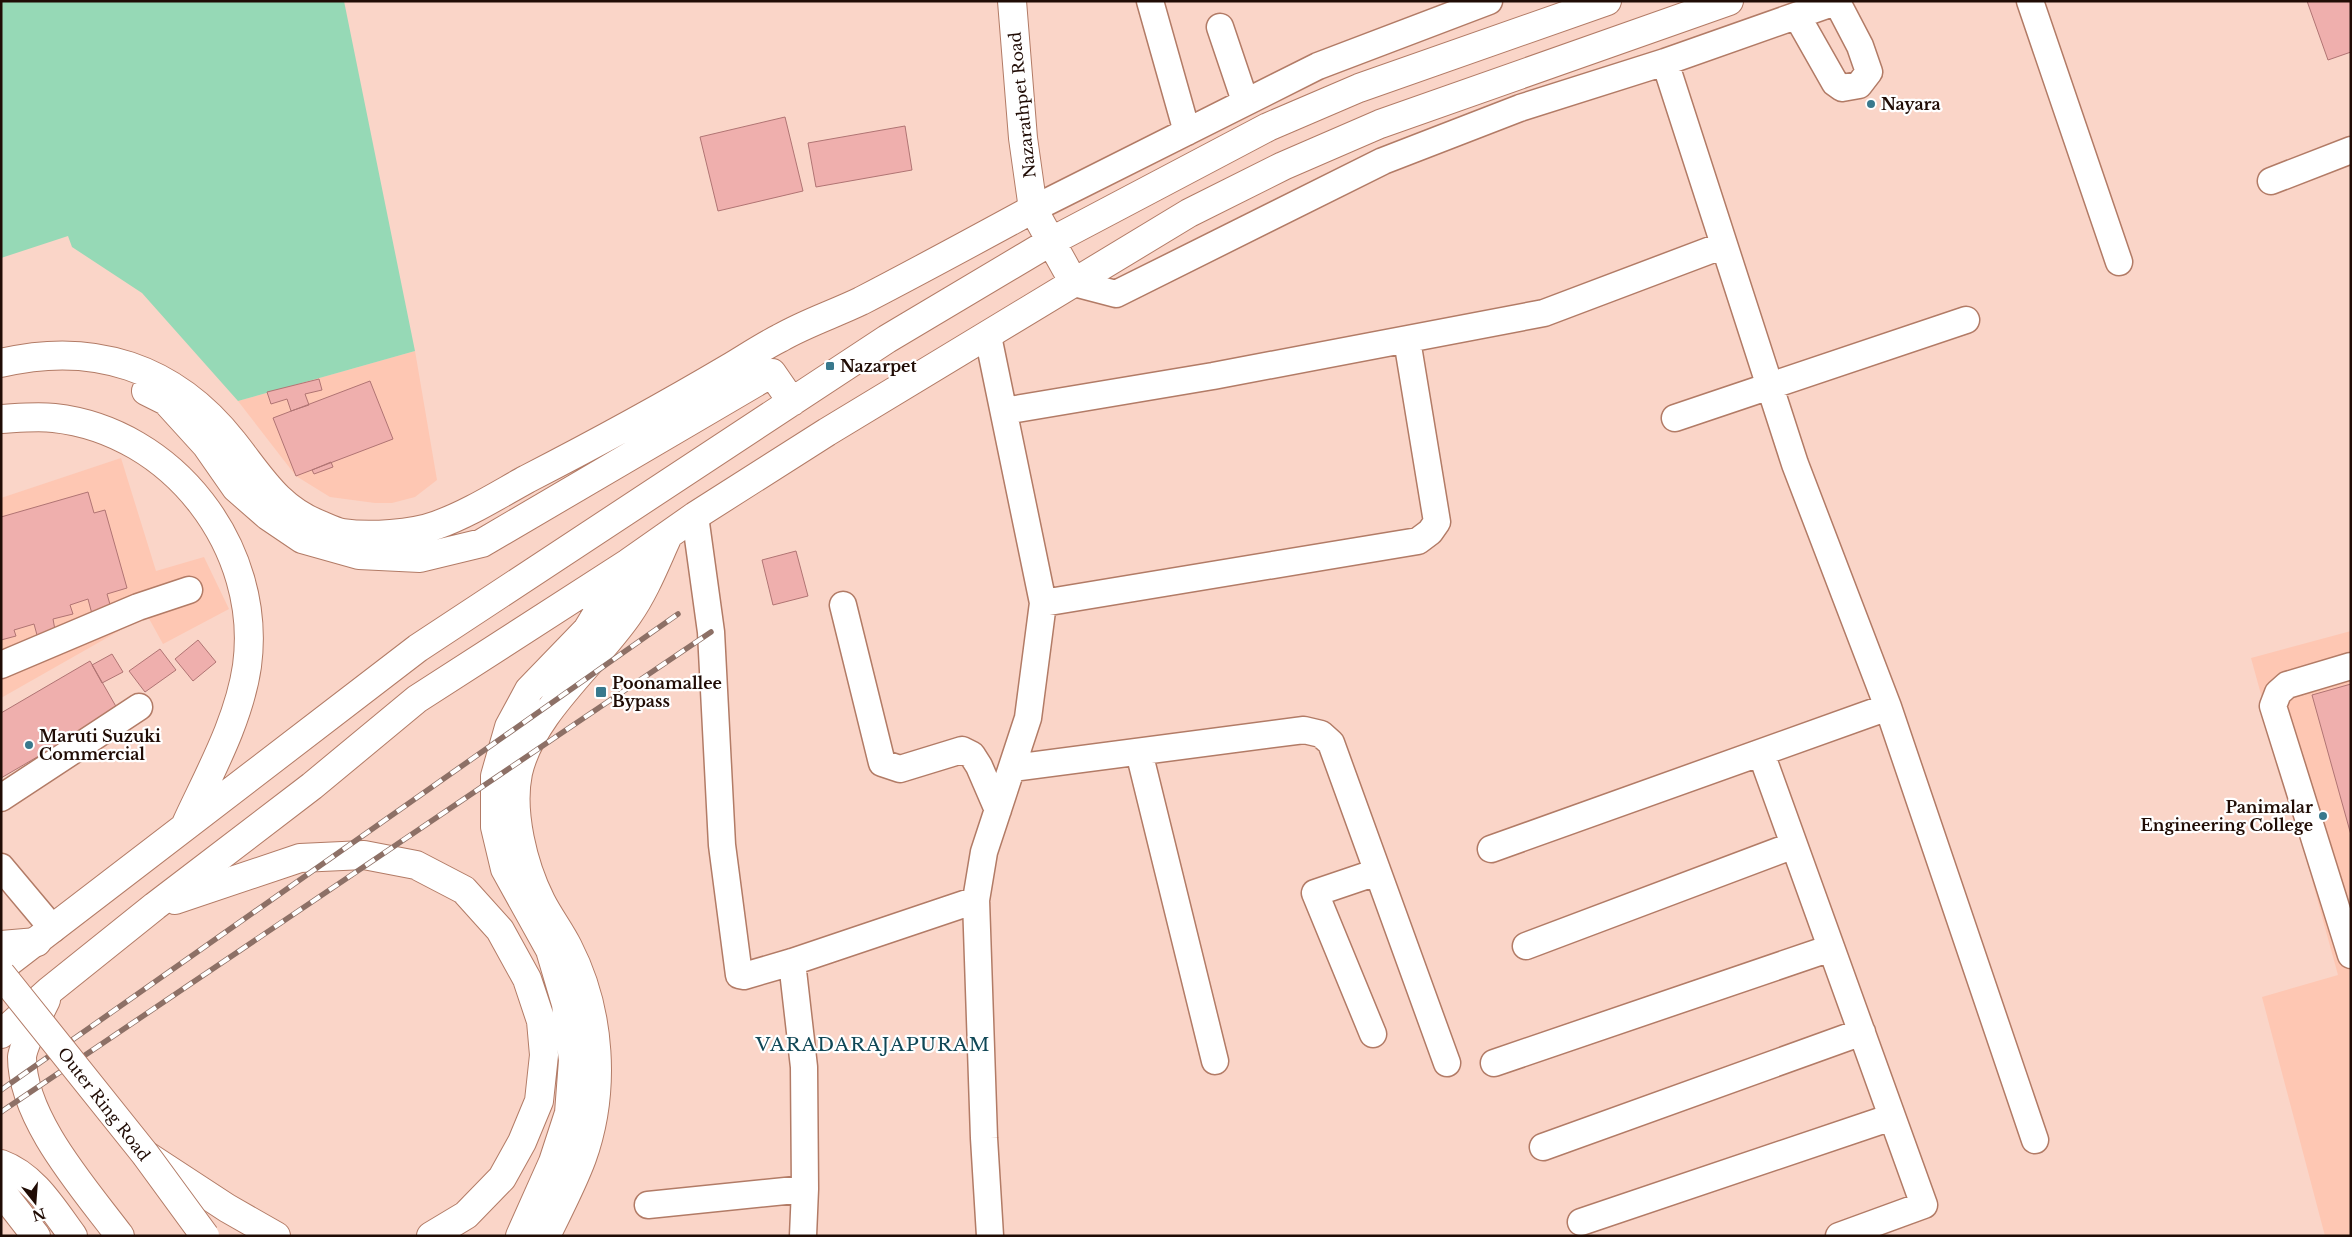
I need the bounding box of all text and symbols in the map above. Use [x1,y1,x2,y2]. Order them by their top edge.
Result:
street label: Nazarathpet Road [1004,31,1040,179]
place label: Nayara [1881,94,1941,114]
marker: Nayara [1865,98,1877,110]
place label: Nazarpet [840,356,917,376]
marker: Nazarpet [824,360,836,372]
place label: Poonamallee Bypass [612,673,722,711]
marker: Poonamallee Bypass [594,685,608,699]
place label: Maruti Suzuki Commercial [39,726,161,764]
marker: Maruti Suzuki Commercial [23,739,35,751]
place label: Panimalar Engineering College [2141,797,2313,835]
marker: Panimalar Engineering College [2317,810,2329,822]
district label: VARADARAJAPURAM [755,1033,990,1056]
street label: Outer Ring Road [53,1043,155,1165]
north arrow [10,1177,60,1227]
text: N [30,1204,48,1225]

